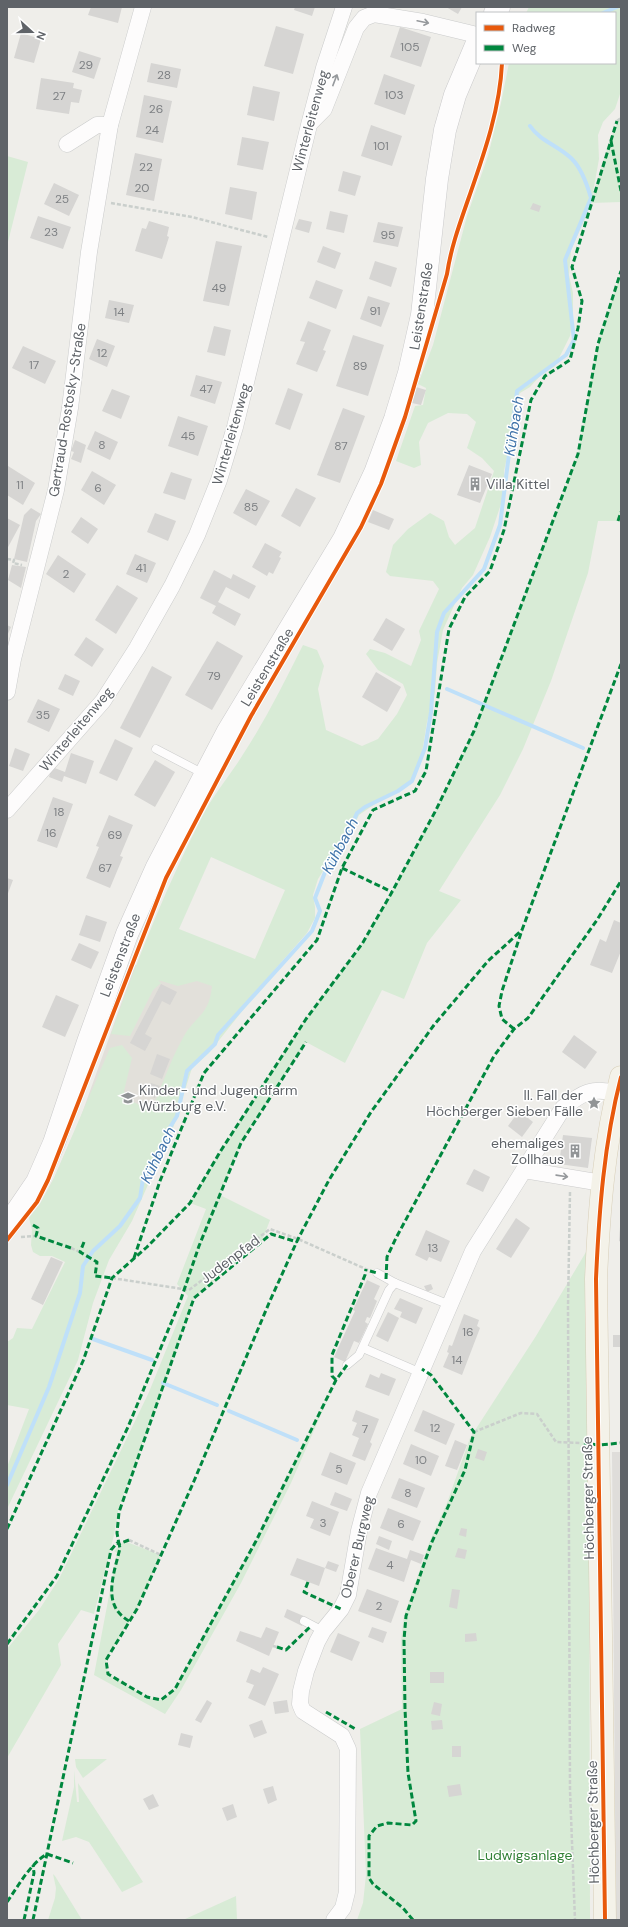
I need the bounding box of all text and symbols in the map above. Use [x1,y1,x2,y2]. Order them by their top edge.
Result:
north arrow [12,12,52,52]
legend [476,12,616,64]
one-way arrow [417,19,430,27]
text: Radweg [512,20,556,36]
text: N [33,29,49,42]
house number: 105 [400,39,420,55]
text: Weg [512,40,537,56]
house number: 29 [79,57,93,73]
house number: 28 [157,67,171,83]
street label: Winterleitenweg [288,68,332,174]
one-way arrow [332,75,340,87]
house number: 103 [384,87,404,103]
house number: 27 [52,88,66,104]
house number: 26 [149,101,163,117]
house number: 24 [145,122,159,138]
house number: 101 [373,138,389,154]
house number: 22 [139,159,153,175]
house number: 20 [134,180,150,196]
house number: 25 [55,191,69,207]
house number: 23 [44,224,58,240]
house number: 95 [381,227,395,243]
street label: Leistenstraße [405,261,437,351]
house number: 49 [212,280,226,296]
house number: 91 [369,303,381,319]
house number: 14 [113,304,125,320]
street label: Gertraud-Rostosky-Straße [44,322,90,498]
house number: 12 [97,345,107,361]
house number: 17 [29,357,39,373]
house number: 89 [353,358,367,374]
house number: 47 [199,381,213,397]
street label: Winterleitenweg [208,381,254,487]
water label: Kühbach [499,394,529,457]
house number: 45 [181,428,195,444]
house number: 8 [98,437,106,453]
house number: 87 [334,438,348,454]
place label: Villa Kittel [486,475,550,493]
building icon: Villa Kittel [467,476,483,492]
house number: 11 [16,477,24,493]
house number: 6 [94,480,102,496]
house number: 85 [244,499,258,515]
house number: 41 [135,560,147,576]
house number: 2 [63,566,70,582]
street label: Leistenstraße [237,624,298,710]
house number: 79 [207,668,221,684]
street label: Winterleitenweg [35,683,117,775]
house number: 35 [36,707,50,723]
house number: 18 [53,804,65,820]
water label: Kühbach [317,814,363,877]
house number: 16 [45,825,57,841]
house number: 69 [108,827,122,843]
house number: 67 [98,860,112,876]
street label: Leistenstraße [96,910,144,999]
place label: Kinder- und Jugendfarm Würzburg e.V. [139,1081,297,1115]
place label: II. Fall der Höchberger Sieben Fälle [426,1086,583,1120]
school or university icon: Kinder- und Jugendfarm Würzburg e.V. [120,1090,136,1106]
place icon: II. Fall der Höchberger Sieben Fälle [586,1095,602,1111]
water label: Kühbach [136,1123,180,1187]
place label: ehemaliges Zollhaus [491,1134,564,1168]
building icon: ehemaliges Zollhaus [567,1143,583,1159]
one-way arrow [555,1172,568,1180]
street label: Judenpfad [197,1231,263,1287]
house number: 13 [428,1240,438,1256]
house number: 16 [462,1324,474,1340]
house number: 14 [451,1352,463,1368]
house number: 12 [430,1420,440,1436]
house number: 7 [362,1421,368,1437]
street label: Höchberger Straße [578,1436,598,1560]
house number: 10 [415,1452,427,1468]
house number: 5 [335,1461,343,1477]
house number: 8 [404,1485,412,1501]
street label: Oberer Burgweg [336,1494,378,1600]
house number: 3 [319,1515,327,1531]
house number: 6 [397,1516,405,1532]
house number: 4 [386,1557,394,1573]
house number: 2 [376,1598,383,1614]
street label: Höchberger Straße [583,1760,603,1884]
park label: Ludwigsanlage [478,1846,573,1864]

